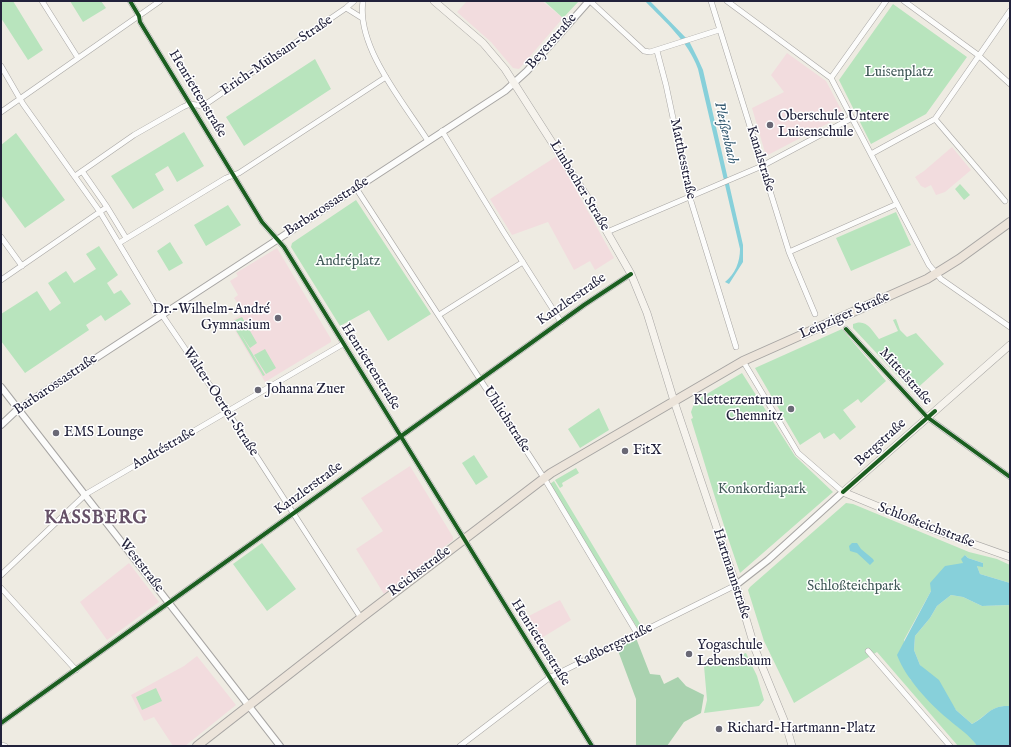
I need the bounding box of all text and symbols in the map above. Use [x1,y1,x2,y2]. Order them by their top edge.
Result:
street label: Beyerstraße [523,11,581,73]
street label: Erich-Mühsam-Straße [218,12,336,100]
street label: Henriettenstraße [164,47,230,141]
park label: Luisenplatz [865,65,933,81]
water label: Pleißenbach [709,100,741,166]
place label: Oberschule Untere Luisenschule [778,109,889,142]
street label: Matthesstraße [665,117,699,201]
marker: Oberschule Untere Luisenschule [765,120,775,130]
street label: Kanalstraße [742,124,778,194]
street label: Limbacher Straße [545,138,613,234]
street label: Barbarossastraße [282,174,372,240]
park label: Andréplatz [316,254,380,270]
street label: Kanzlerstraße [534,270,610,330]
street label: Leipziger Straße [797,289,893,343]
place label: Dr.-Wilhelm-André Gymnasium [152,302,270,334]
marker: Dr.-Wilhelm-André Gymnasium [273,313,283,323]
street label: Henriettenstraße [337,321,403,413]
street label: Walter-Oertel-Straße [178,344,262,460]
street label: Mittelstraße [875,345,935,409]
street label: Barbarossastraße [11,351,101,419]
place label: Johanna Zuer [266,382,345,398]
street label: Uhlichstraße [479,384,533,456]
marker: Johanna Zuer [253,385,263,395]
place label: Kletterzentrum Chemnitz [693,393,783,426]
marker: Kletterzentrum Chemnitz [786,404,796,414]
street label: Bergstraße [852,416,910,470]
street label: Andréstraße [129,424,199,474]
place label: EMS Lounge [64,425,143,441]
marker: EMS Lounge [51,428,61,438]
place label: FitX [633,443,662,459]
marker: FitX [620,446,630,456]
street label: Kanzlerstraße [272,459,346,519]
park label: Konkordiapark [718,482,806,498]
street label: Schloßteichstraße [875,500,977,552]
district label: KASSBERG [44,508,148,530]
street label: Hartmannstraße [708,527,754,621]
street label: Weststraße [115,536,167,596]
street label: Reichsstraße [386,543,454,601]
park label: Schloßteichpark [807,579,901,595]
street label: Henriettenstraße [507,597,573,689]
street label: Kaßbergstraße [572,620,656,672]
place label: Yogaschule Lebensbaum [697,638,771,670]
marker: Yogaschule Lebensbaum [684,649,694,659]
place label: Richard-Hartmann-Platz [727,721,875,737]
marker: Richard-Hartmann-Platz [714,724,724,734]

